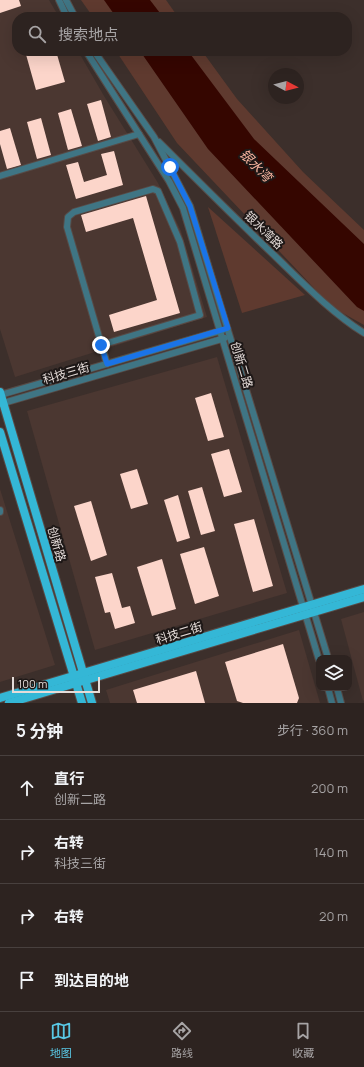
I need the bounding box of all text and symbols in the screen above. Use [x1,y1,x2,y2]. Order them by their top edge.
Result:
search box [12,12,352,56]
icon: search [26,23,48,45]
text: 搜索地点 [58,24,118,45]
north arrow [268,68,304,104]
water label: 银水湾 [236,145,278,187]
route start [161,158,179,176]
street label: 银水湾路 [241,207,287,253]
route end [92,336,110,354]
street label: 创新二路 [227,340,257,390]
street label: 科技三街 [41,358,91,388]
street label: 创新路 [44,524,70,564]
street label: 科技二街 [154,618,204,648]
map controls [316,655,352,691]
button: layers [316,655,352,691]
scale bar [12,675,100,694]
text: 100 m [18,676,47,691]
text: 5 分钟 [16,719,63,742]
text: 步行 · 360 m [277,721,348,739]
text: 直行 [54,768,84,789]
icon: ahead [16,777,38,799]
text: 200 m [311,779,348,797]
text: 创新二路 [54,790,106,808]
text: 右转 [54,832,84,853]
icon: right [16,841,38,863]
text: 140 m [314,843,348,861]
text: 科技三街 [54,854,106,872]
icon: right [16,905,38,927]
text: 右转 [54,906,84,927]
text: 20 m [319,907,348,925]
icon: arrive [16,969,38,991]
text: 到达目的地 [54,970,129,991]
tab: 地图 [50,1020,72,1060]
tab: 路线 [171,1020,193,1060]
tab: 收藏 [292,1020,314,1060]

